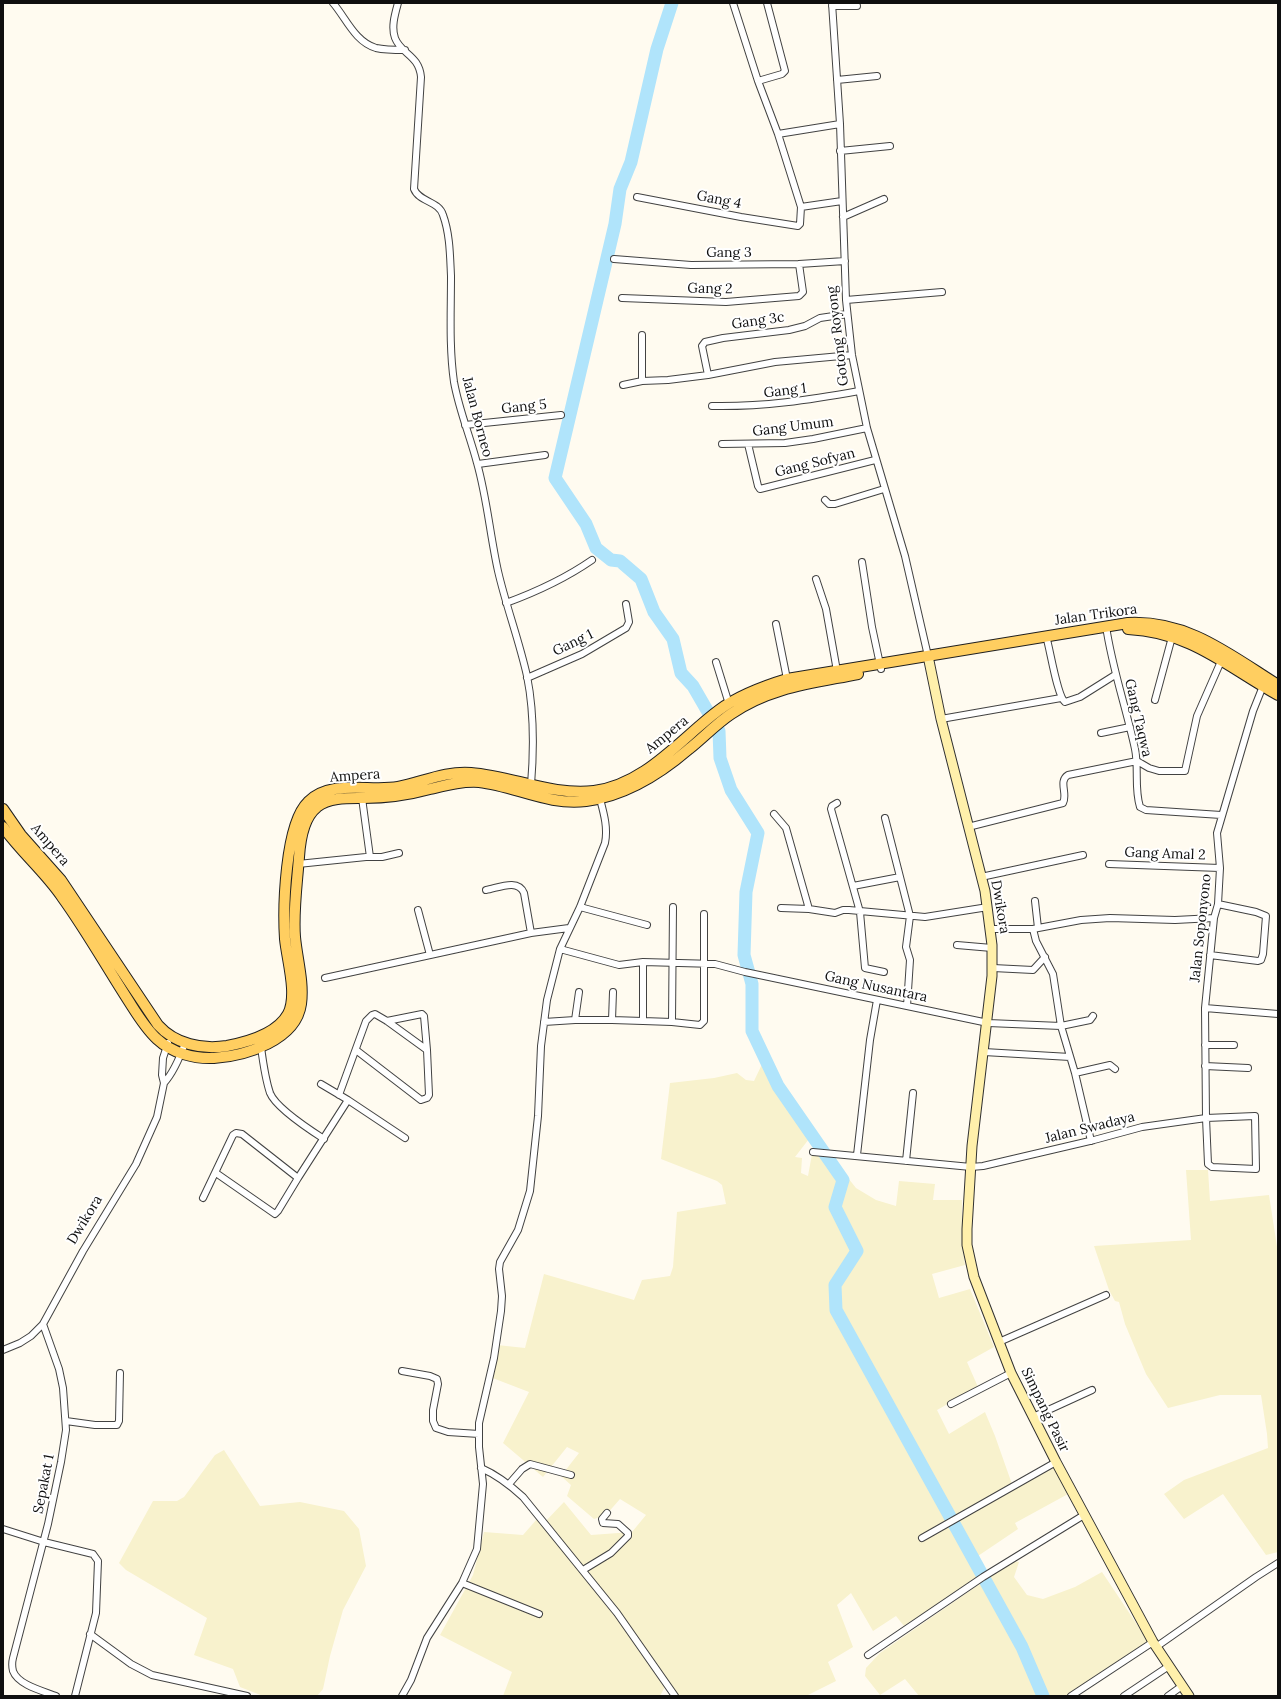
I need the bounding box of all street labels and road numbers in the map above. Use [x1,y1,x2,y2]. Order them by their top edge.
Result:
street label: Gang 4 [695,187,743,213]
street label: Gang 3 [706,245,752,261]
street label: Gang 2 [687,280,733,298]
street label: Gotong Royong [824,285,852,387]
street label: Gang 3c [731,309,785,333]
street label: Jalan Borneo [458,375,496,459]
street label: Gang 1 [763,380,807,402]
street label: Gang 5 [501,396,547,418]
street label: Gang Umum [751,414,835,440]
street label: Gang Sofyan [773,445,857,481]
street label: Jalan Trikora [1054,601,1138,629]
street label: Gang 1 [550,626,596,660]
street label: Gang Taqwa [1121,677,1155,759]
street label: Ampera [642,713,692,757]
street label: Ampera [329,766,381,786]
street label: Ampera [27,820,73,870]
street label: Gang Amal 2 [1124,844,1206,864]
street label: Jalan Soponyono [1187,873,1215,983]
street label: Dwikora [987,879,1013,935]
street label: Gang Nusantara [823,968,929,1006]
street label: Jalan Swadaya [1043,1109,1137,1147]
street label: Dwikora [64,1192,106,1248]
street label: Simpang Pasir [1017,1365,1073,1455]
street label: Sepakat 1 [30,1453,58,1515]

